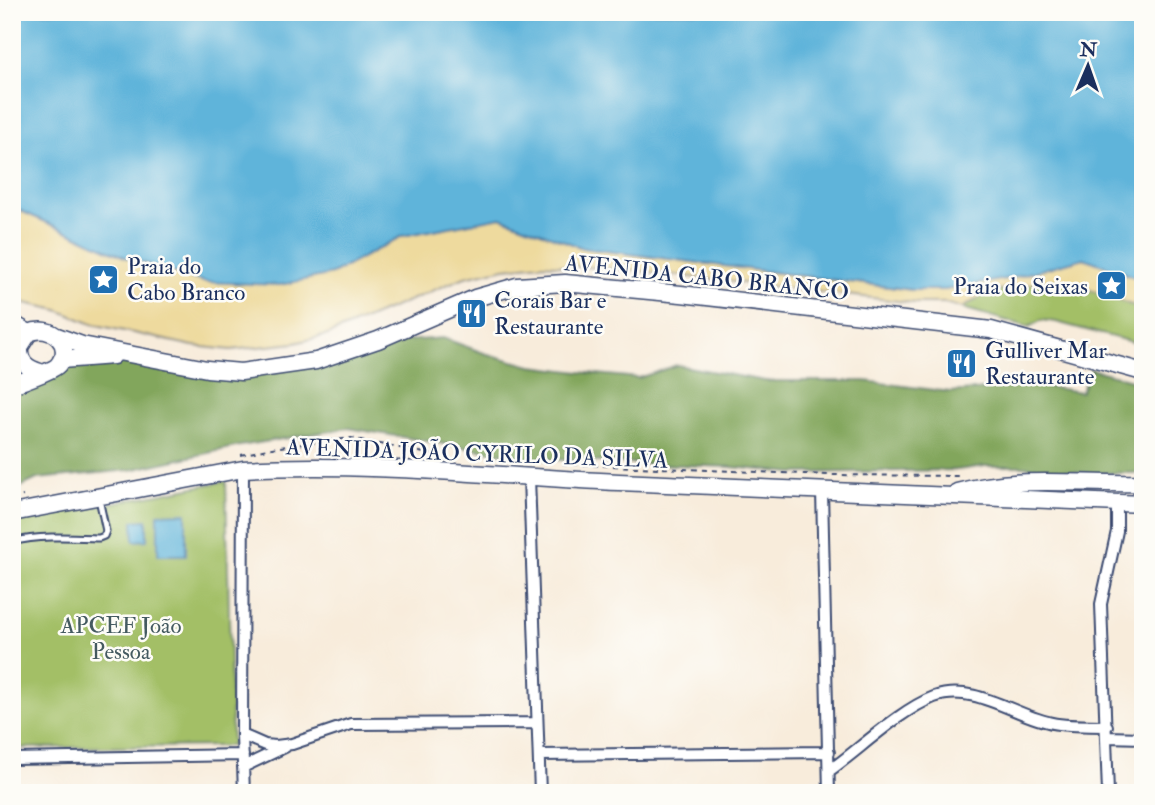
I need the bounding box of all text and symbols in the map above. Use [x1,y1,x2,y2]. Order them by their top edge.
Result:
north arrow [1054,32,1124,102]
text: N [1079,38,1098,62]
street label: AVENIDA CABO BRANCO [562,248,851,307]
place label: Praia do Cabo Branco [127,252,245,307]
place icon: Praia do Cabo Branco [87,262,121,296]
place icon: Praia do Seixas [1094,269,1128,303]
place label: Praia do Seixas [953,272,1088,301]
place label: Corais Bar e Restaurante [494,286,607,341]
restaurant icon: Corais Bar e Restaurante [454,296,488,330]
place label: Gulliver Mar Restaurante [985,336,1107,391]
restaurant icon: Gulliver Mar Restaurante [945,346,979,380]
street label: AVENIDA JOÃO CYRILO DA SILVA [284,432,669,475]
park label: APCEF João Pessoa [59,611,182,666]

